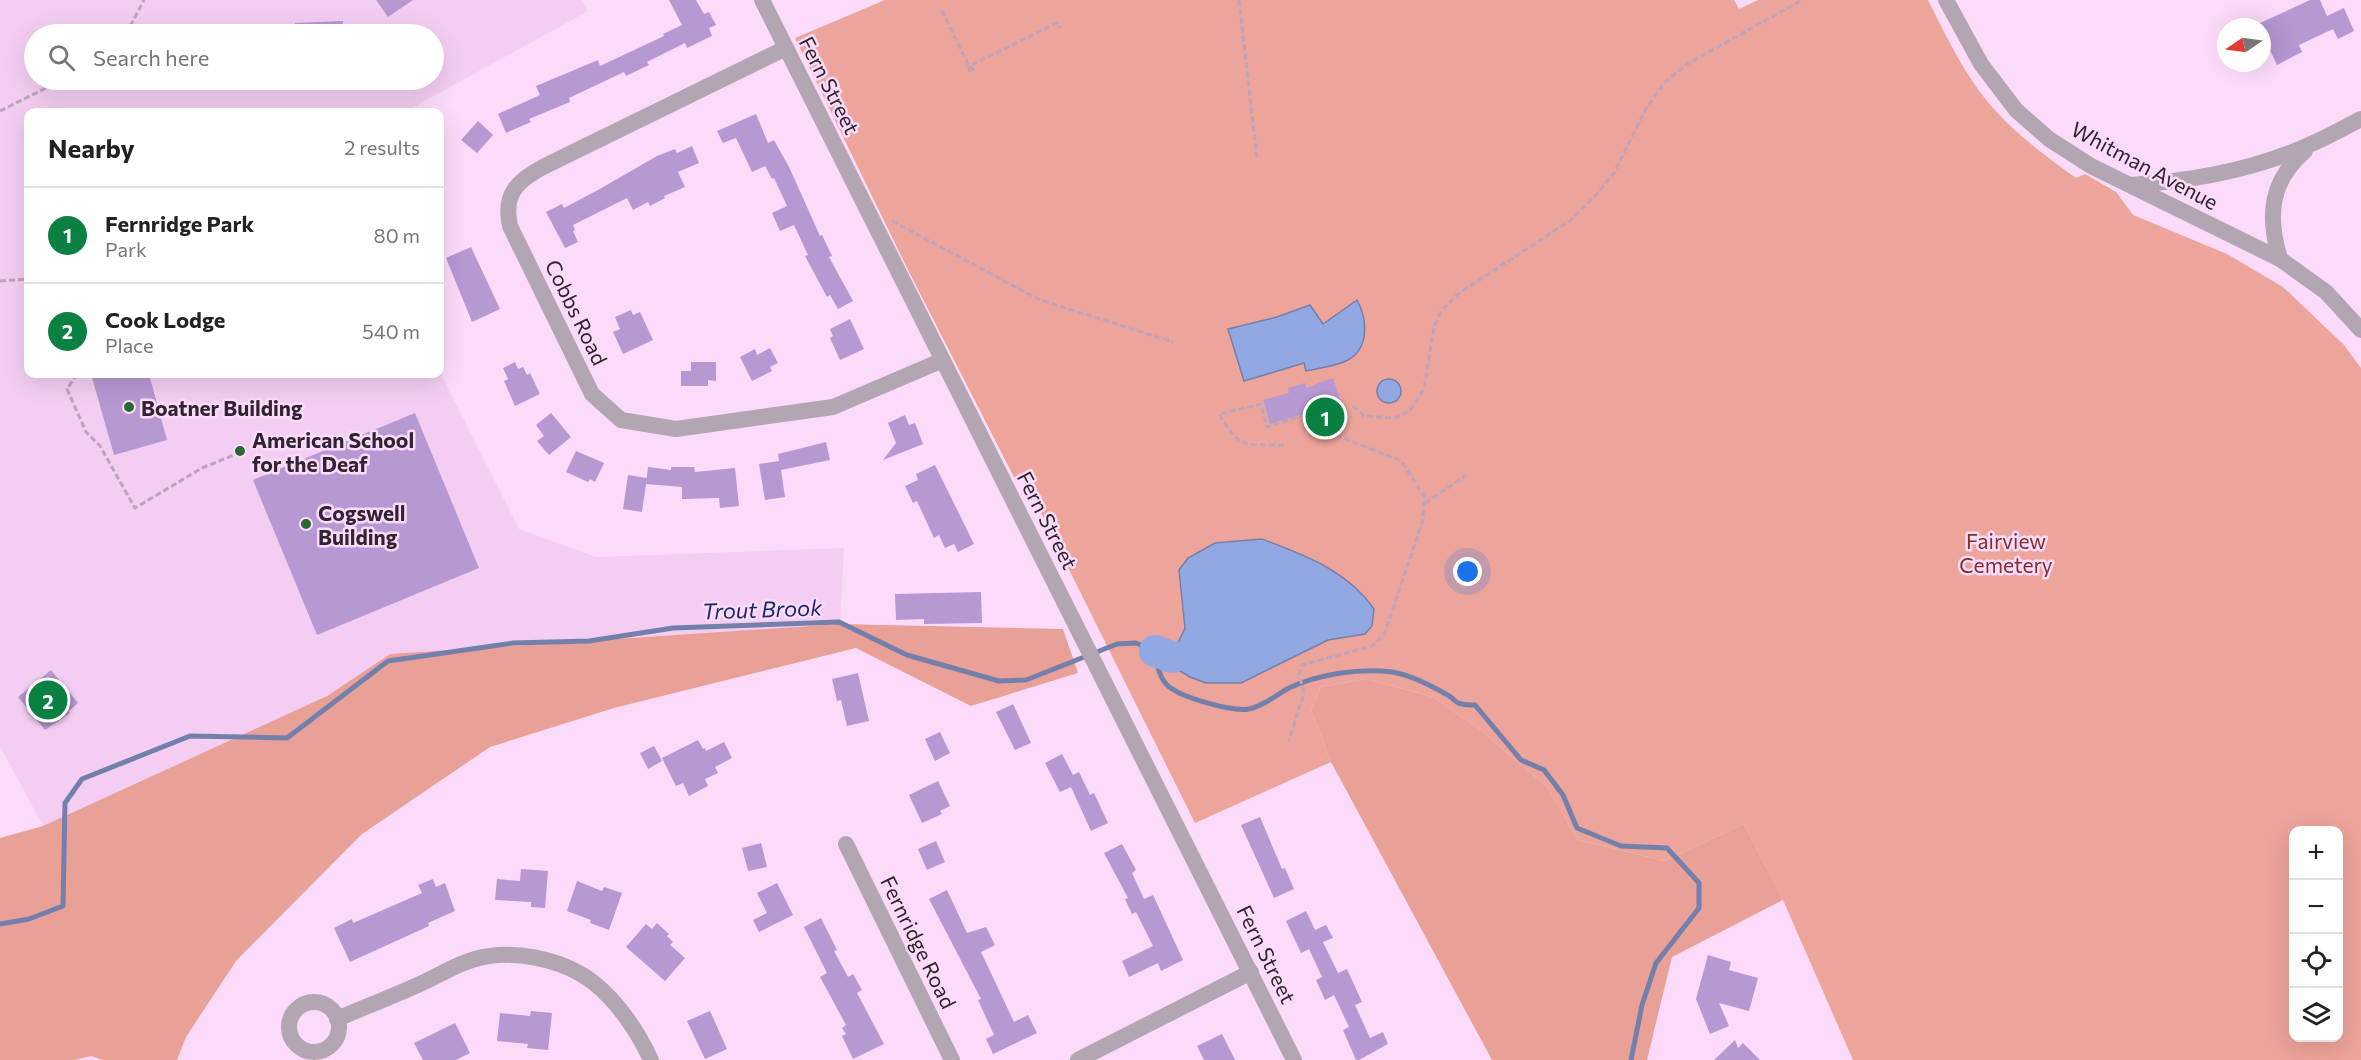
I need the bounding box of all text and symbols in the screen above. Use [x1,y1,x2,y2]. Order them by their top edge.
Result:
north arrow [2217,18,2271,72]
search box [24,24,444,90]
street label: Fern Street [795,32,865,138]
icon: search [45,41,78,74]
text: Search here [93,44,209,71]
street label: Whitman Avenue [2067,116,2223,214]
text: Nearby [48,132,135,163]
text: 2 results [344,135,420,159]
text: Fernridge Park [105,210,254,237]
text: 1 [63,223,72,247]
text: 80 m [374,223,420,247]
text: Park [105,237,147,261]
street label: Cobbs Road [541,255,613,369]
text: Cook Lodge [105,306,225,333]
text: 2 [62,319,73,343]
text: 540 m [362,319,420,343]
text: Place [105,333,154,357]
pin: 1 [1306,394,1344,440]
place label: Boatner Building [141,395,303,420]
marker: Boatner Building [122,400,136,414]
place label: American School for the Deaf [252,427,414,476]
marker: American School for the Deaf [233,444,247,458]
street label: Fern Street [1013,467,1083,573]
place label: Cogswell Building [318,500,406,549]
marker: Cogswell Building [299,517,313,531]
park label: Fairview Cemetery [1959,528,2053,577]
your location [1453,557,1482,586]
water label: Trout Brook [701,593,824,625]
pin: 2 [28,678,68,722]
map controls [2289,826,2343,1042]
button: + [2289,826,2343,880]
street label: Fernridge Road [876,872,962,1012]
button: − [2289,880,2343,934]
street label: Fern Street [1232,901,1302,1007]
button: locate [2289,934,2343,988]
button: layers [2289,988,2343,1042]

